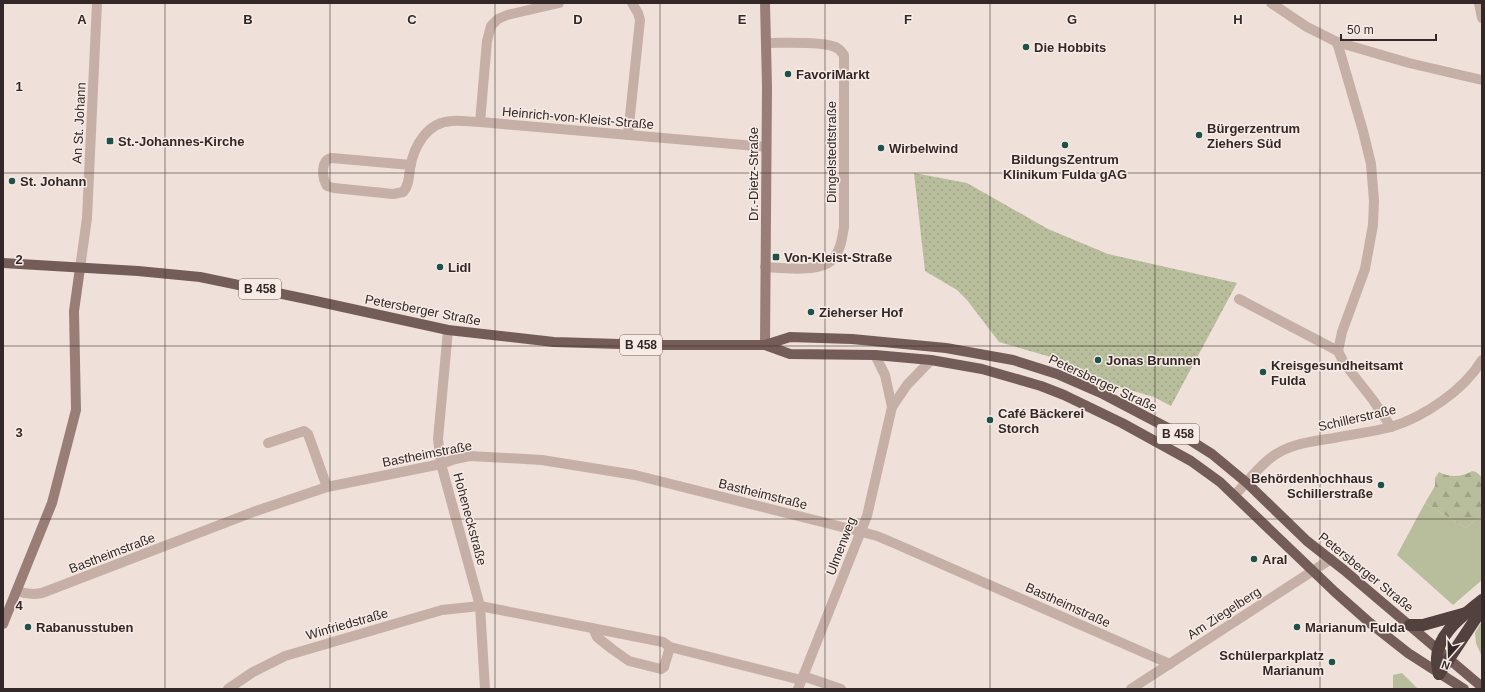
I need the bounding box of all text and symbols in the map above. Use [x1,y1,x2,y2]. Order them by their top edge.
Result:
text: A [77,12,87,27]
text: B [243,12,253,27]
text: C [407,12,417,27]
text: D [573,12,583,27]
text: E [738,12,747,27]
text: F [904,12,912,27]
text: G [1067,12,1077,27]
text: H [1233,12,1243,27]
scale bar [1341,16,1436,42]
text: 50 m [1347,23,1374,37]
place label: Die Hobbits [1034,40,1106,55]
marker: Die Hobbits [1021,42,1031,52]
place label: FavoriMarkt [796,67,870,82]
marker: FavoriMarkt [783,69,793,79]
text: 1 [15,79,23,94]
street label: An St. Johann [69,82,89,164]
street label: Dingelstedtstraße [824,101,839,203]
street label: Heinrich-von-Kleist-Straße [501,104,655,132]
place label: Bürgerzentrum Ziehers Süd [1207,121,1300,151]
street label: Dr.-Dietz-Straße [746,127,761,221]
marker: Bürgerzentrum Ziehers Süd [1194,130,1204,140]
place label: St.-Johannes-Kirche [118,134,244,149]
marker: St.-Johannes-Kirche [105,136,115,146]
marker: BildungsZentrum Klinikum Fulda gAG [1060,140,1070,150]
place label: Wirbelwind [889,141,958,156]
marker: Wirbelwind [876,143,886,153]
place label: BildungsZentrum Klinikum Fulda gAG [1003,152,1127,182]
place label: St. Johann [20,174,87,189]
marker: St. Johann [7,176,17,186]
place label: Von-Kleist-Straße [784,250,892,265]
text: 2 [15,252,23,267]
marker: Von-Kleist-Straße [771,252,781,262]
place label: Lidl [448,260,471,275]
marker: Lidl [435,262,445,272]
road number: B 458 [239,279,281,299]
street label: Petersberger Straße [364,291,482,329]
place label: Zieherser Hof [819,305,903,320]
marker: Zieherser Hof [806,307,816,317]
road number: B 458 [620,335,662,355]
street label: Petersberger Straße [1046,351,1160,415]
place label: Jonas Brunnen [1106,353,1201,368]
marker: Jonas Brunnen [1093,355,1103,365]
place label: Kreisgesundheitsamt Fulda [1271,358,1404,388]
marker: Kreisgesundheitsamt Fulda [1258,367,1268,377]
street label: Schillerstraße [1317,402,1397,434]
place label: Café Bäckerei Storch [998,406,1084,436]
marker: Café Bäckerei Storch [985,415,995,425]
road number: B 458 [1157,424,1199,444]
text: 3 [15,425,23,440]
street label: Bastheimstraße [381,438,473,470]
street label: Hoheneckstraße [450,471,490,567]
place label: Behördenhochhaus Schillerstraße [1251,471,1373,501]
street label: Bastheimstraße [717,476,809,512]
marker: Behördenhochhaus Schillerstraße [1376,480,1386,490]
street label: Ulmenweg [823,515,859,577]
street label: Petersberger Straße [1316,529,1416,615]
street label: Bastheimstraße [67,530,157,576]
place label: Aral [1262,552,1287,567]
marker: Aral [1249,554,1259,564]
street label: Bastheimstraße [1023,580,1113,630]
street label: Am Ziegelberg [1184,584,1264,642]
text: 4 [15,598,23,613]
street label: Winfriedstraße [304,605,390,643]
place label: Rabanusstuben [36,620,134,635]
place label: Marianum Fulda [1305,620,1405,635]
marker: Rabanusstuben [23,622,33,632]
marker: Marianum Fulda [1292,622,1302,632]
north arrow [1429,636,1469,676]
place label: Schülerparkplatz Marianum [1219,648,1324,678]
marker: Schülerparkplatz Marianum [1327,657,1337,667]
text: N [1440,658,1451,672]

